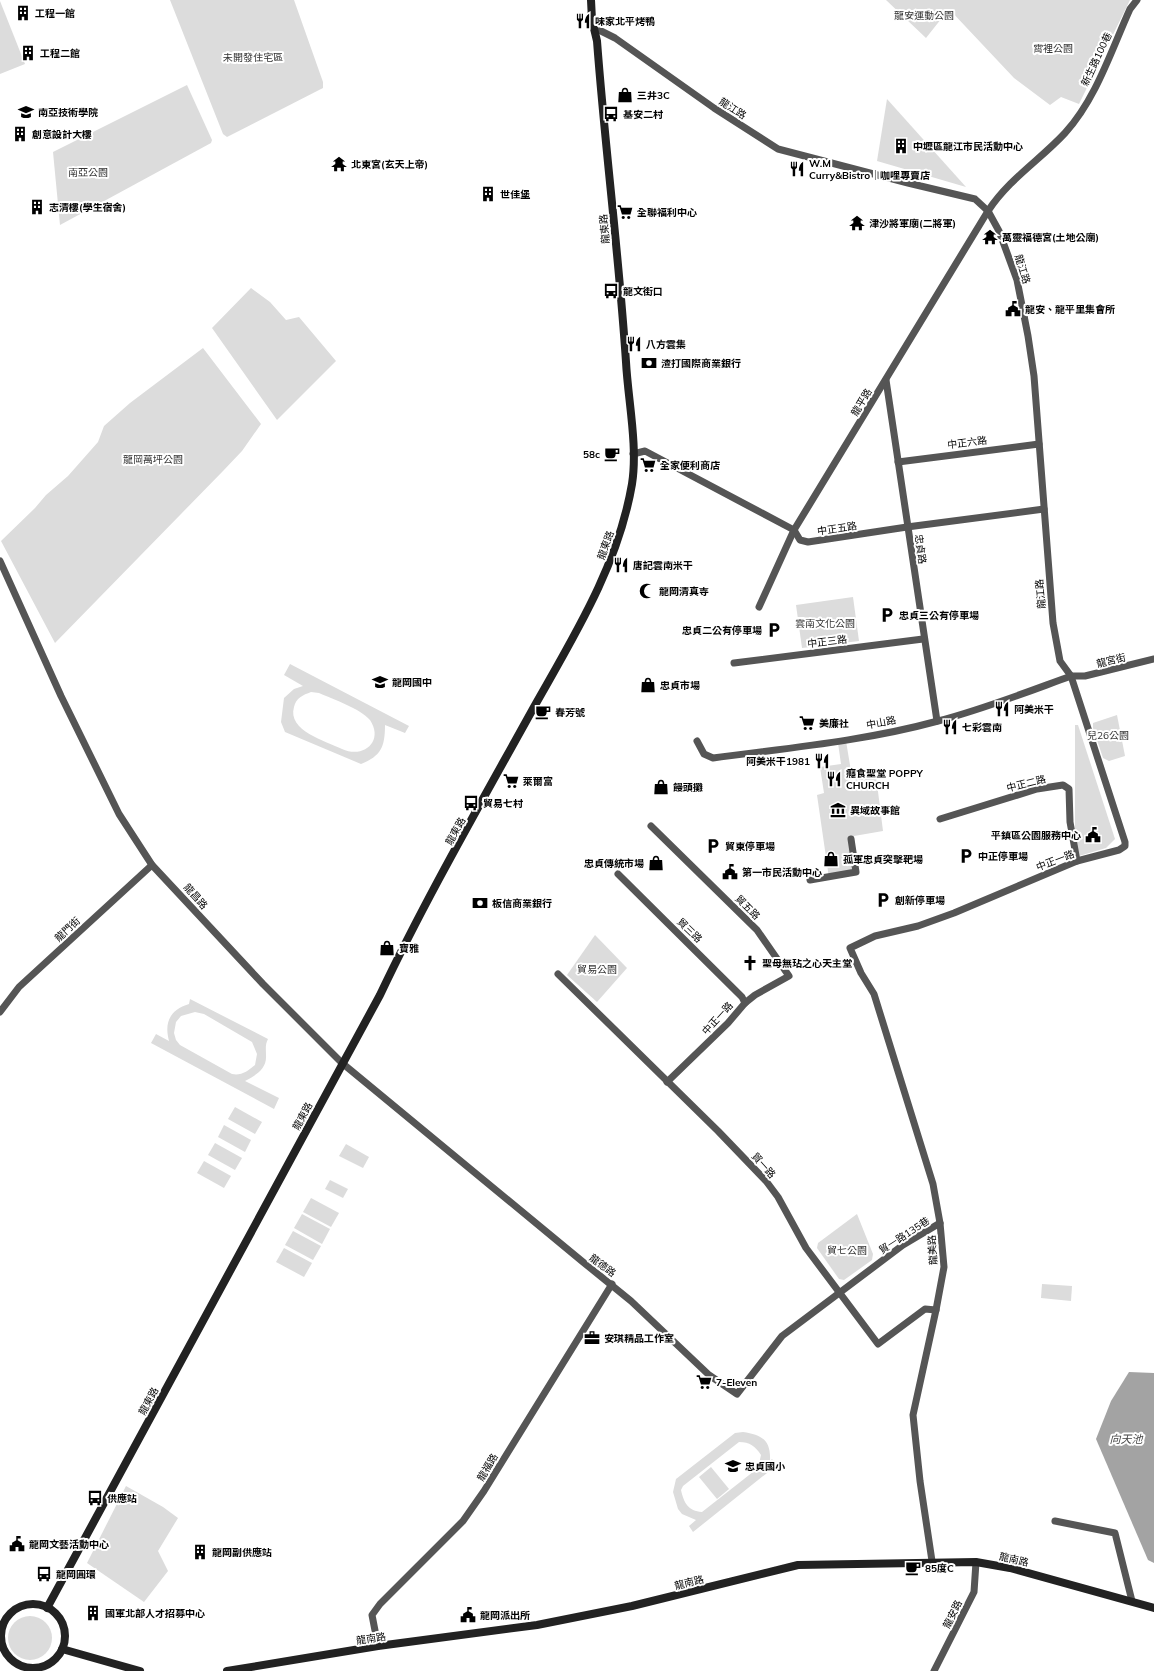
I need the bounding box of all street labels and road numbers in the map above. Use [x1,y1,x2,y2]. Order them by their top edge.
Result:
street label: 新生路100巷 [1078,30,1115,88]
street label: 龍江路 [717,95,749,122]
street label: 龍東路 [597,213,612,244]
street label: 龍江路 [1012,253,1033,285]
street label: 龍平路 [848,386,875,418]
street label: 中正六路 [946,434,988,451]
street label: 中正五路 [816,519,858,538]
street label: 龍東路 [594,529,617,561]
street label: 忠貞路 [912,533,929,565]
street label: 龍江路 [1033,578,1048,609]
street label: 中正三路 [806,633,848,650]
street label: 龍宮街 [1095,651,1127,670]
street label: 中山路 [865,713,897,732]
street label: 中正二路 [1005,772,1047,795]
street label: 龍東路 [442,815,468,848]
street label: 中正一路 [1034,847,1076,874]
street label: 龍昌路 [181,881,210,912]
street label: 貿五路 [732,892,763,923]
street label: 龍門街 [52,914,83,944]
street label: 貿三路 [674,915,705,945]
street label: 中正一路 [699,999,736,1038]
street label: 龍東路 [290,1100,315,1133]
street label: 貿一路 [749,1150,778,1181]
street label: 貿一路135巷 [876,1214,932,1257]
street label: 龍美路 [925,1235,940,1265]
street label: 龍德路 [587,1251,619,1280]
street label: 龍東路 [136,1385,161,1418]
street label: 龍福路 [474,1451,501,1483]
street label: 龍南路 [998,1550,1030,1569]
street label: 龍南路 [673,1573,705,1592]
street label: 龍安路 [940,1598,965,1631]
street label: 龍南路 [355,1630,387,1647]

